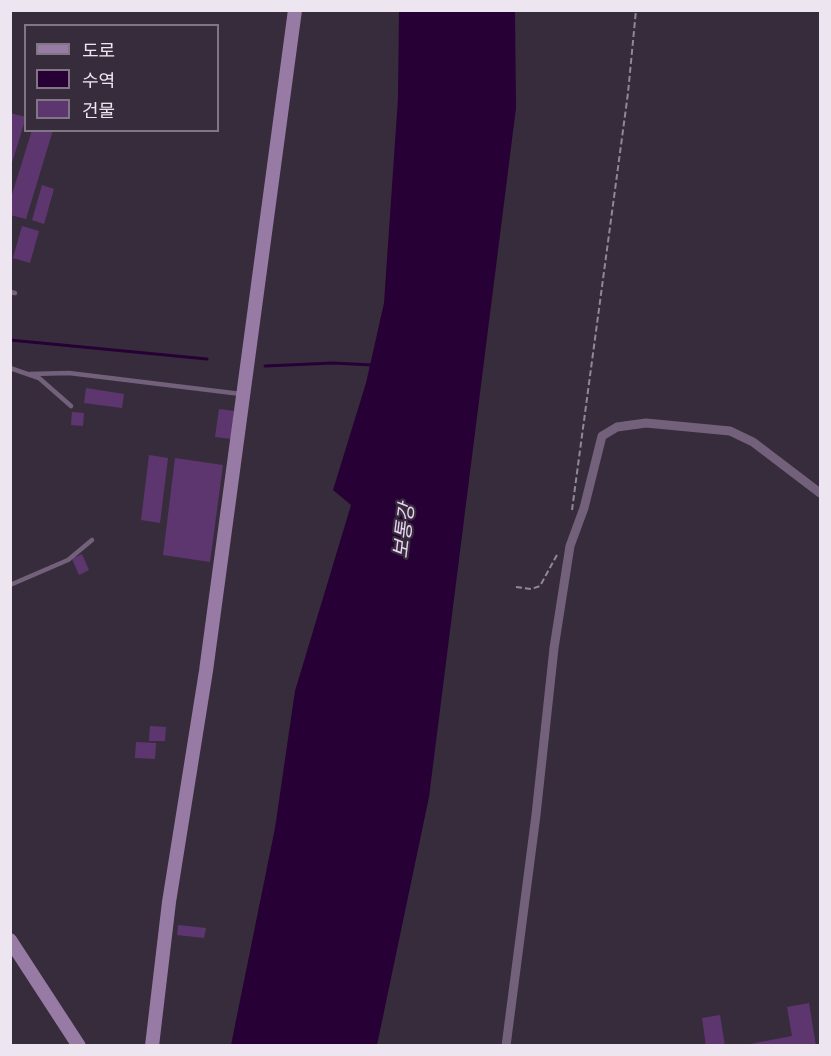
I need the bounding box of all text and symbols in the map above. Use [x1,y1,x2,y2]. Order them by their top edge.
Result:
legend [24,24,219,132]
text: 도로 [82,39,115,62]
text: 수역 [82,69,115,92]
text: 건물 [82,99,115,122]
water label: 보통강 [390,502,420,560]

